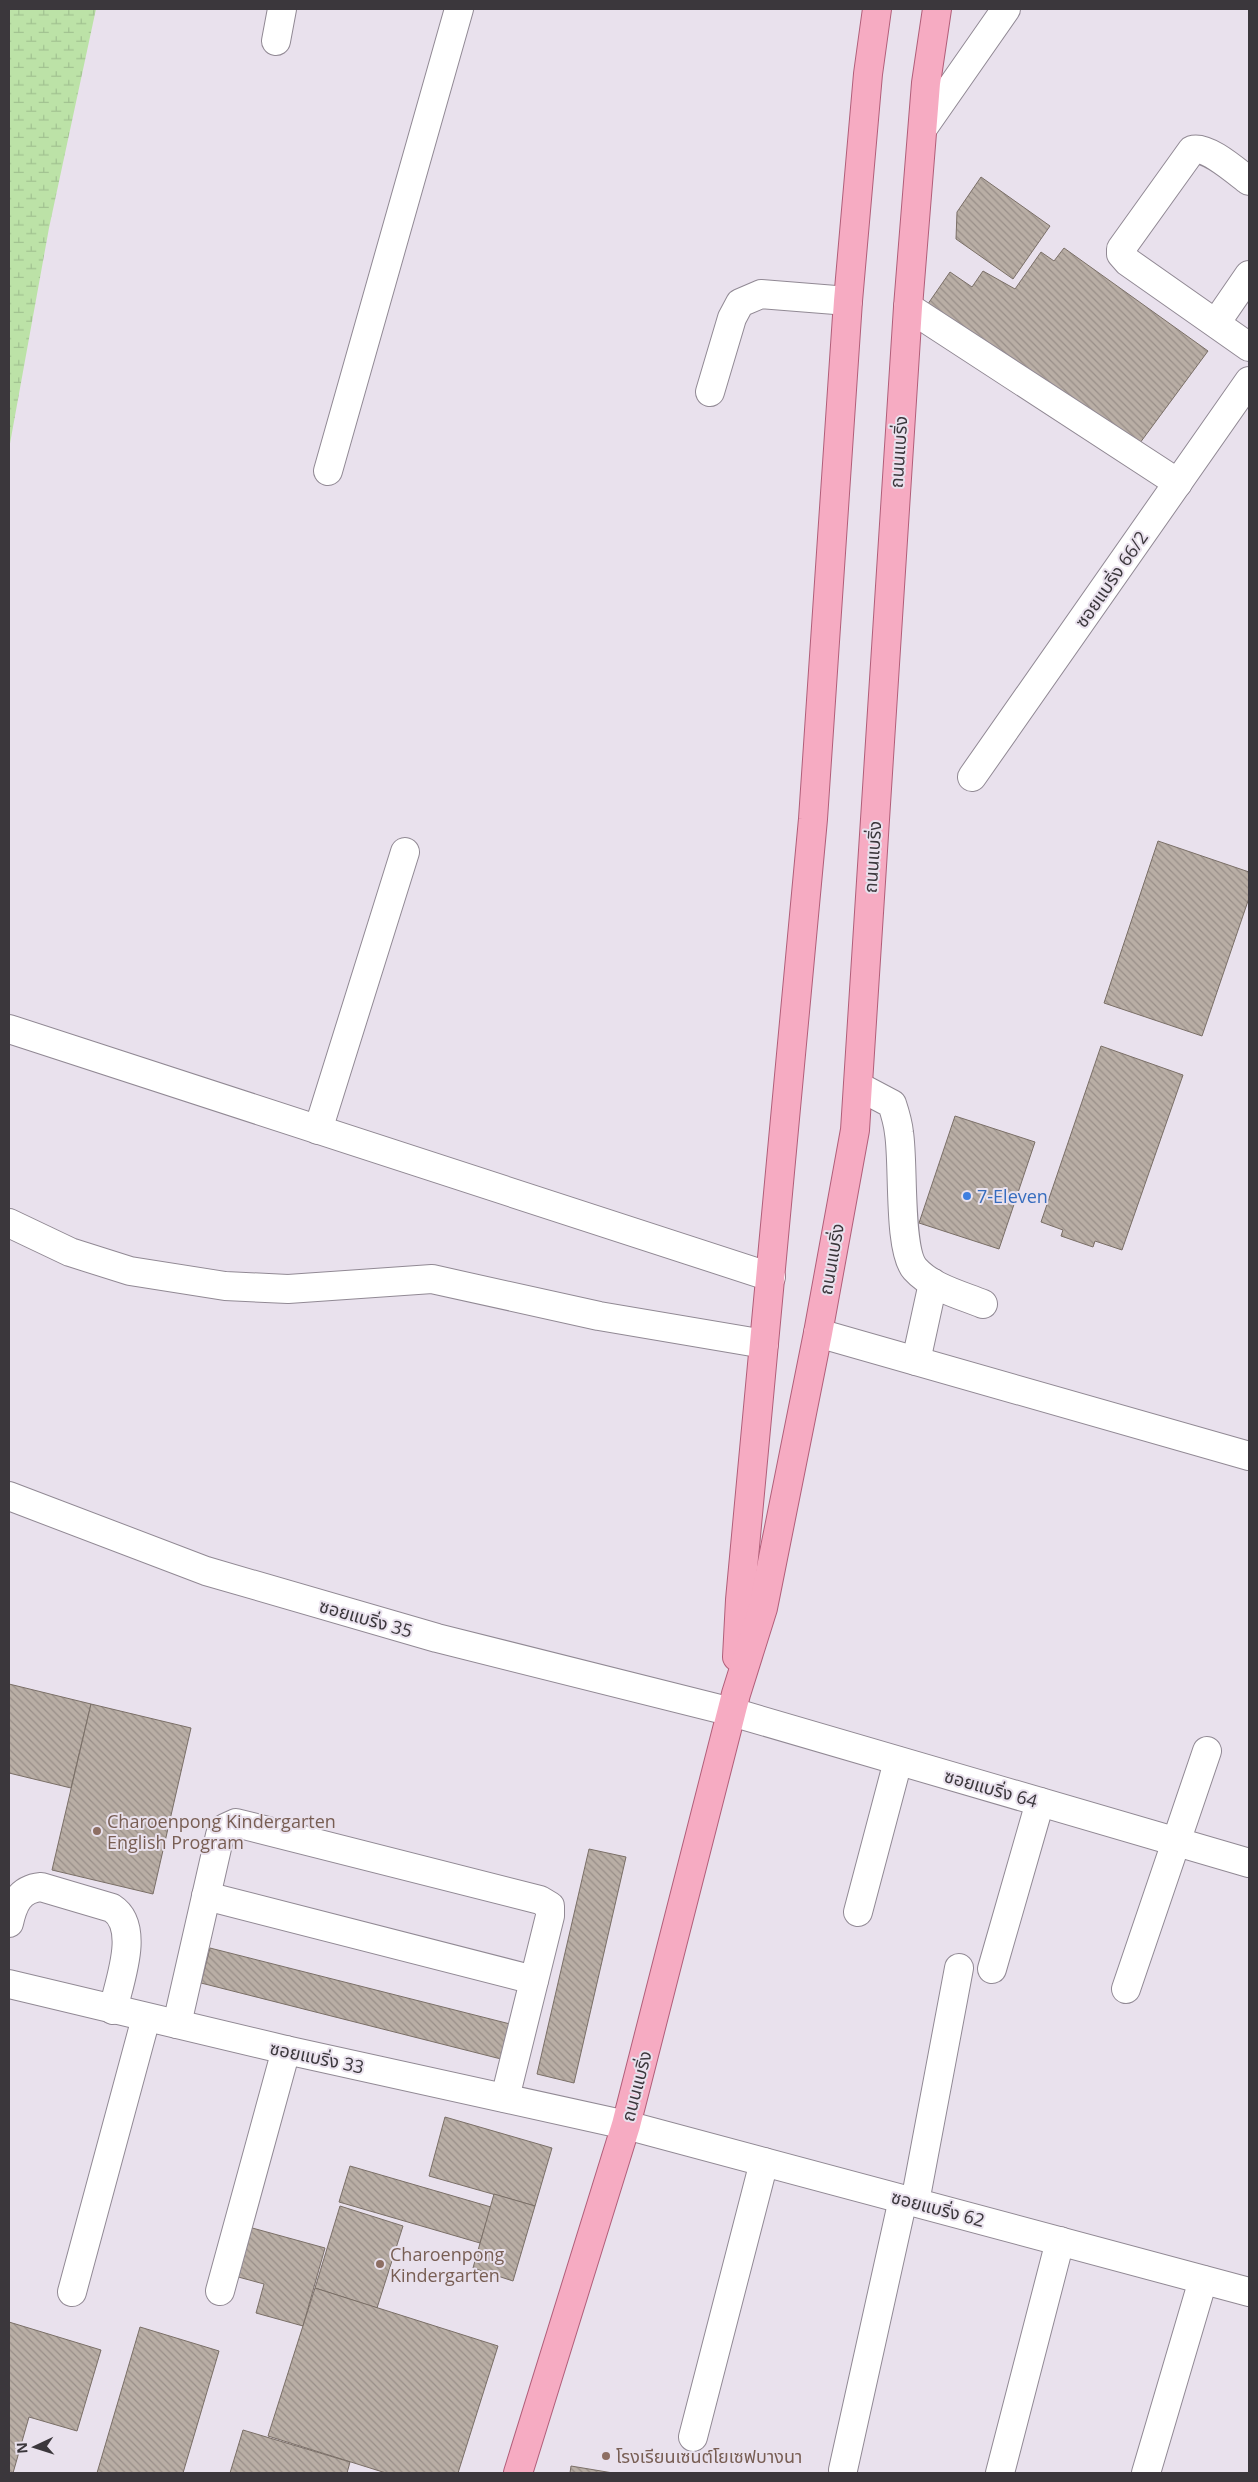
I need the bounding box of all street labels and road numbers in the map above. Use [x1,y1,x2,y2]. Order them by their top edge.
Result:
street label: ถนนแบริ่ง [884,415,912,489]
street label: ซอยแบริ่ง 66/2 [1069,526,1153,632]
street label: ถนนแบริ่ง [858,820,886,894]
street label: ถนนแบริ่ง [813,1221,849,1297]
street label: ซอยแบริ่ง 35 [317,1593,415,1643]
street label: ซอยแบริ่ง 64 [942,1763,1040,1813]
street label: ซอยแบริ่ง 33 [268,2035,366,2079]
street label: ถนนแบริ่ง [615,2048,657,2124]
street label: ซอยแบริ่ง 62 [889,2184,987,2232]

